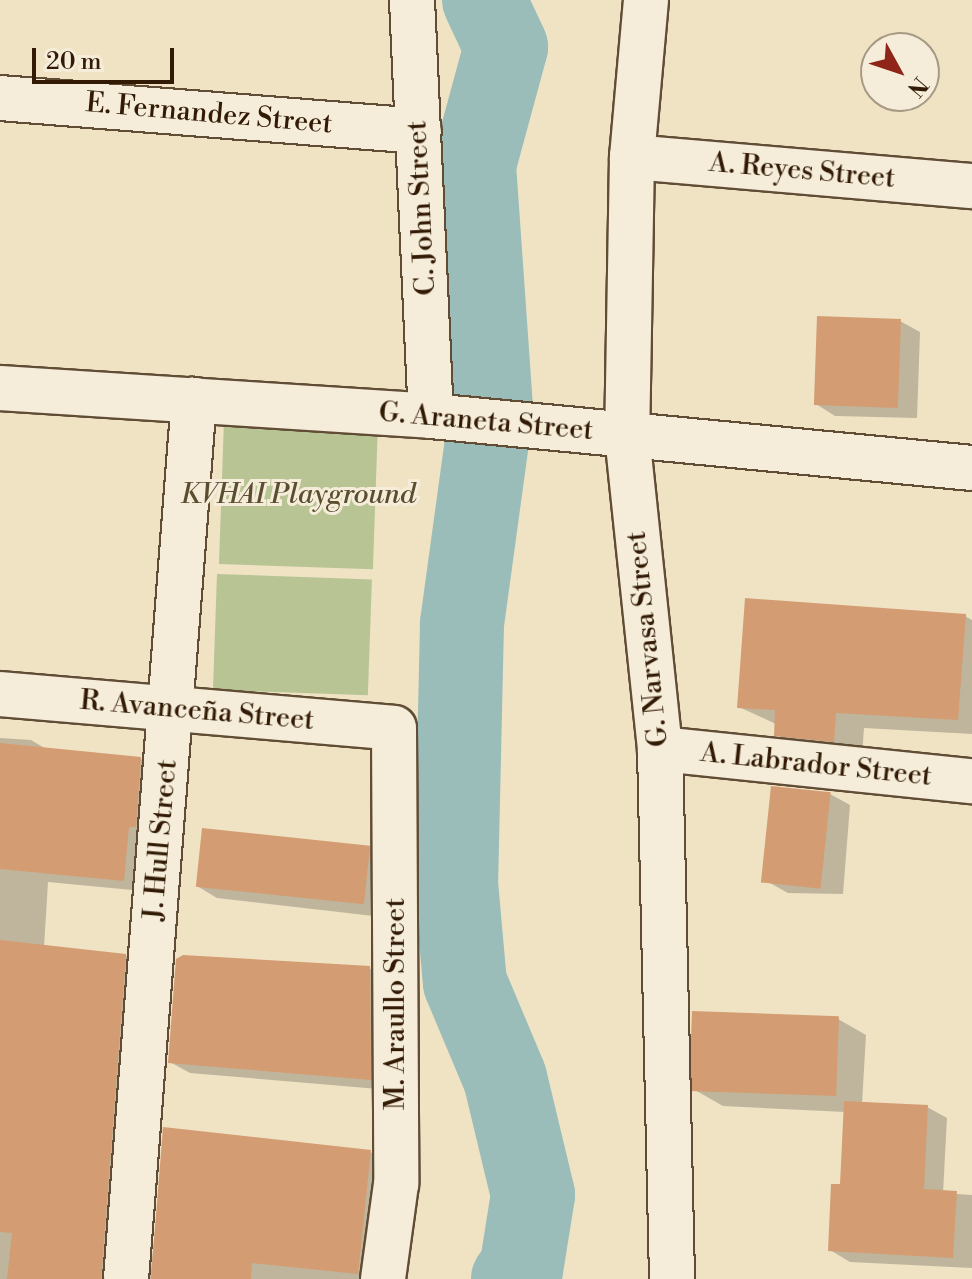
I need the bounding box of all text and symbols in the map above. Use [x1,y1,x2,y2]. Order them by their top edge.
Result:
scale bar [36,32,178,82]
north arrow [860,32,940,112]
text: 20 m [46,47,102,77]
text: N [901,71,933,102]
street label: E. Fernandez Street [84,86,334,142]
street label: C. John Street [401,120,443,296]
street label: A. Reyes Street [708,146,896,196]
street label: G. Araneta Street [377,396,595,448]
park label: KVHAI Playground [180,478,416,512]
street label: G. Narvasa Street [620,529,676,749]
street label: R. Avanceña Street [79,684,315,738]
street label: A. Labrador Street [699,736,933,794]
street label: J. Hull Street [137,758,185,922]
street label: M. Araullo Street [379,898,413,1110]

